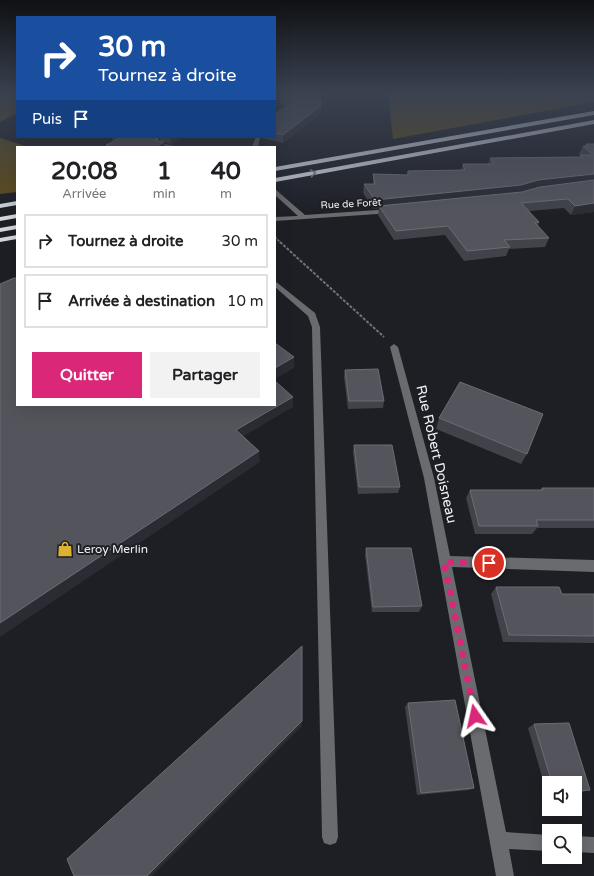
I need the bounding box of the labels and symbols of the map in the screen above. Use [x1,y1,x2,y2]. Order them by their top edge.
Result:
one-way arrow [310,169,316,178]
street label: Rue de Forêt [320,196,382,212]
street label: Rue Robert Doisneau [412,383,461,525]
shop icon: Leroy Merlin [56,540,74,558]
place label: Leroy Merlin [77,542,148,556]
pin [472,546,506,580]
position arrow [454,695,496,737]

